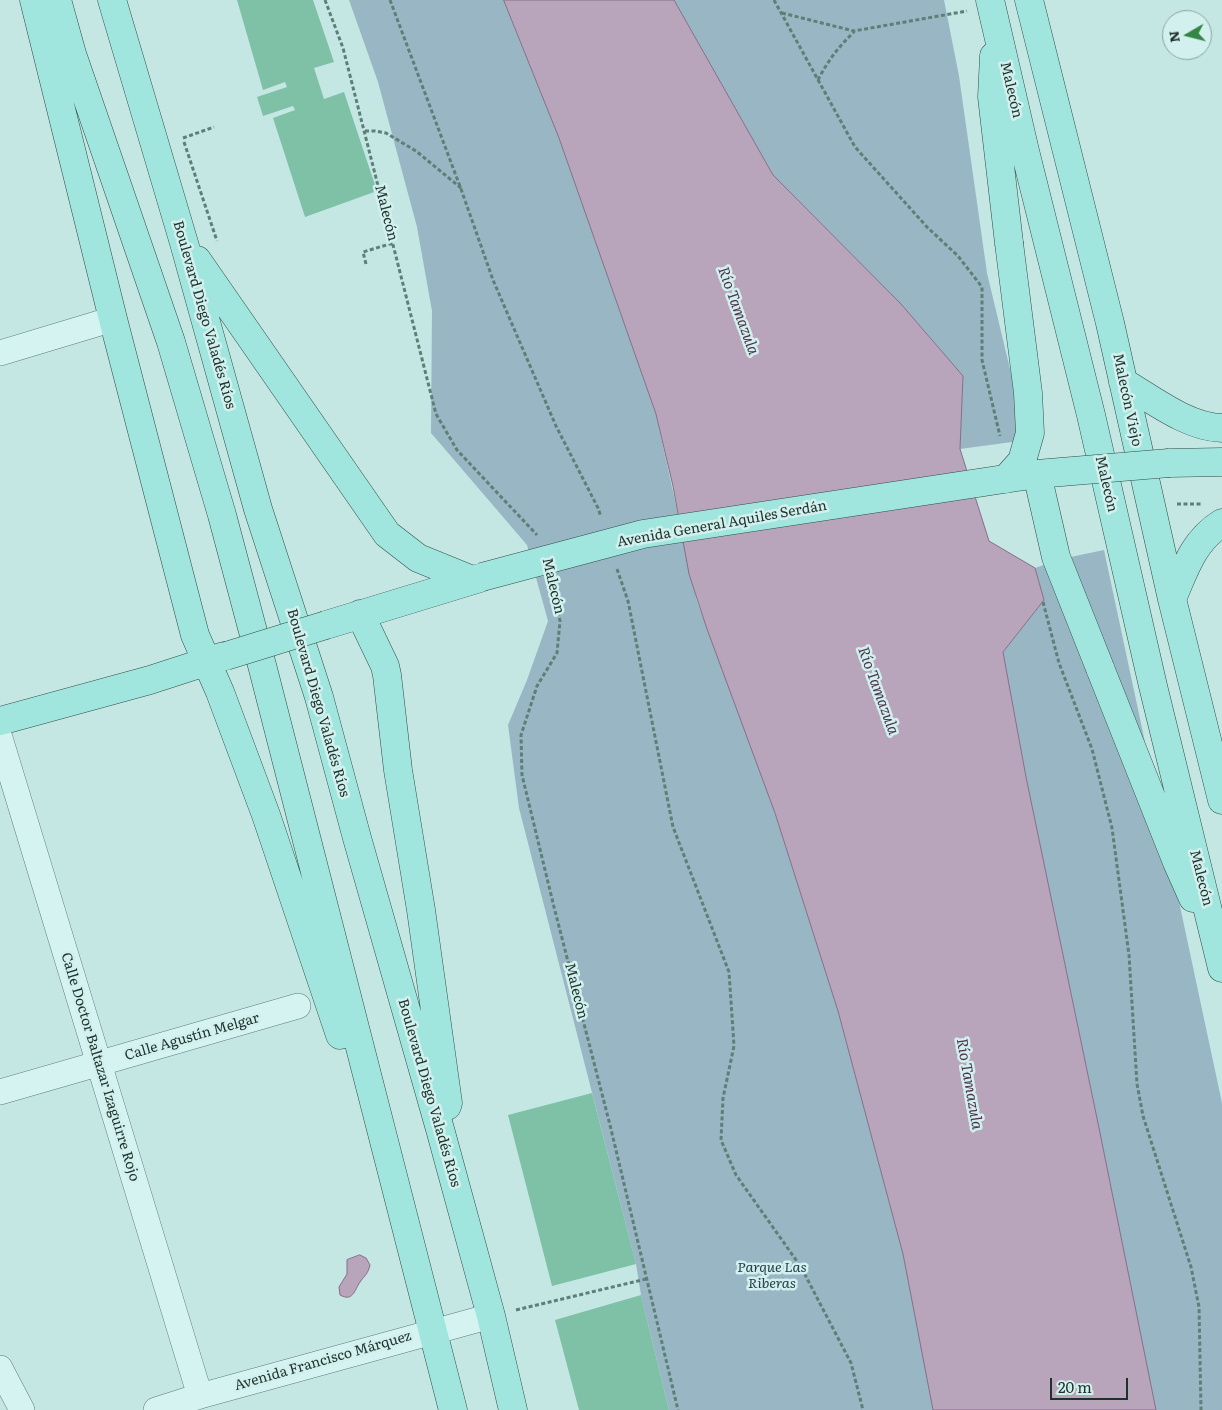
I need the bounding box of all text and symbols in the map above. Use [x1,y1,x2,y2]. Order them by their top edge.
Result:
north arrow [1162,10,1212,60]
text: N [1162,30,1184,44]
street label: Malecón [996,60,1026,120]
street label: Malecón [371,183,401,243]
street label: Boulevard Diego Valadés Ríos [169,219,239,411]
water label: Río Tamazula [714,265,762,357]
street label: Malecón Viejo [1109,352,1145,448]
street label: Malecón [1091,454,1121,514]
street label: Avenida General Aquiles Serdán [616,497,828,551]
street label: Malecón [538,556,568,616]
street label: Boulevard Diego Valadés Ríos [283,607,353,799]
water label: Río Tamazula [854,645,902,737]
street label: Malecón [1186,848,1216,908]
street label: Calle Doctor Baltazar Izaguirre Rojo [57,950,143,1184]
street label: Malecón [561,961,591,1021]
street label: Boulevard Diego Valadés Ríos [394,997,464,1189]
street label: Calle Agustín Melgar [123,1010,261,1064]
water label: Río Tamazula [952,1037,986,1131]
park label: Parque Las Riberas [737,1260,807,1292]
street label: Avenida Francisco Márquez [233,1328,413,1394]
scale bar [1052,1368,1130,1400]
text: 20 m [1058,1375,1092,1398]

